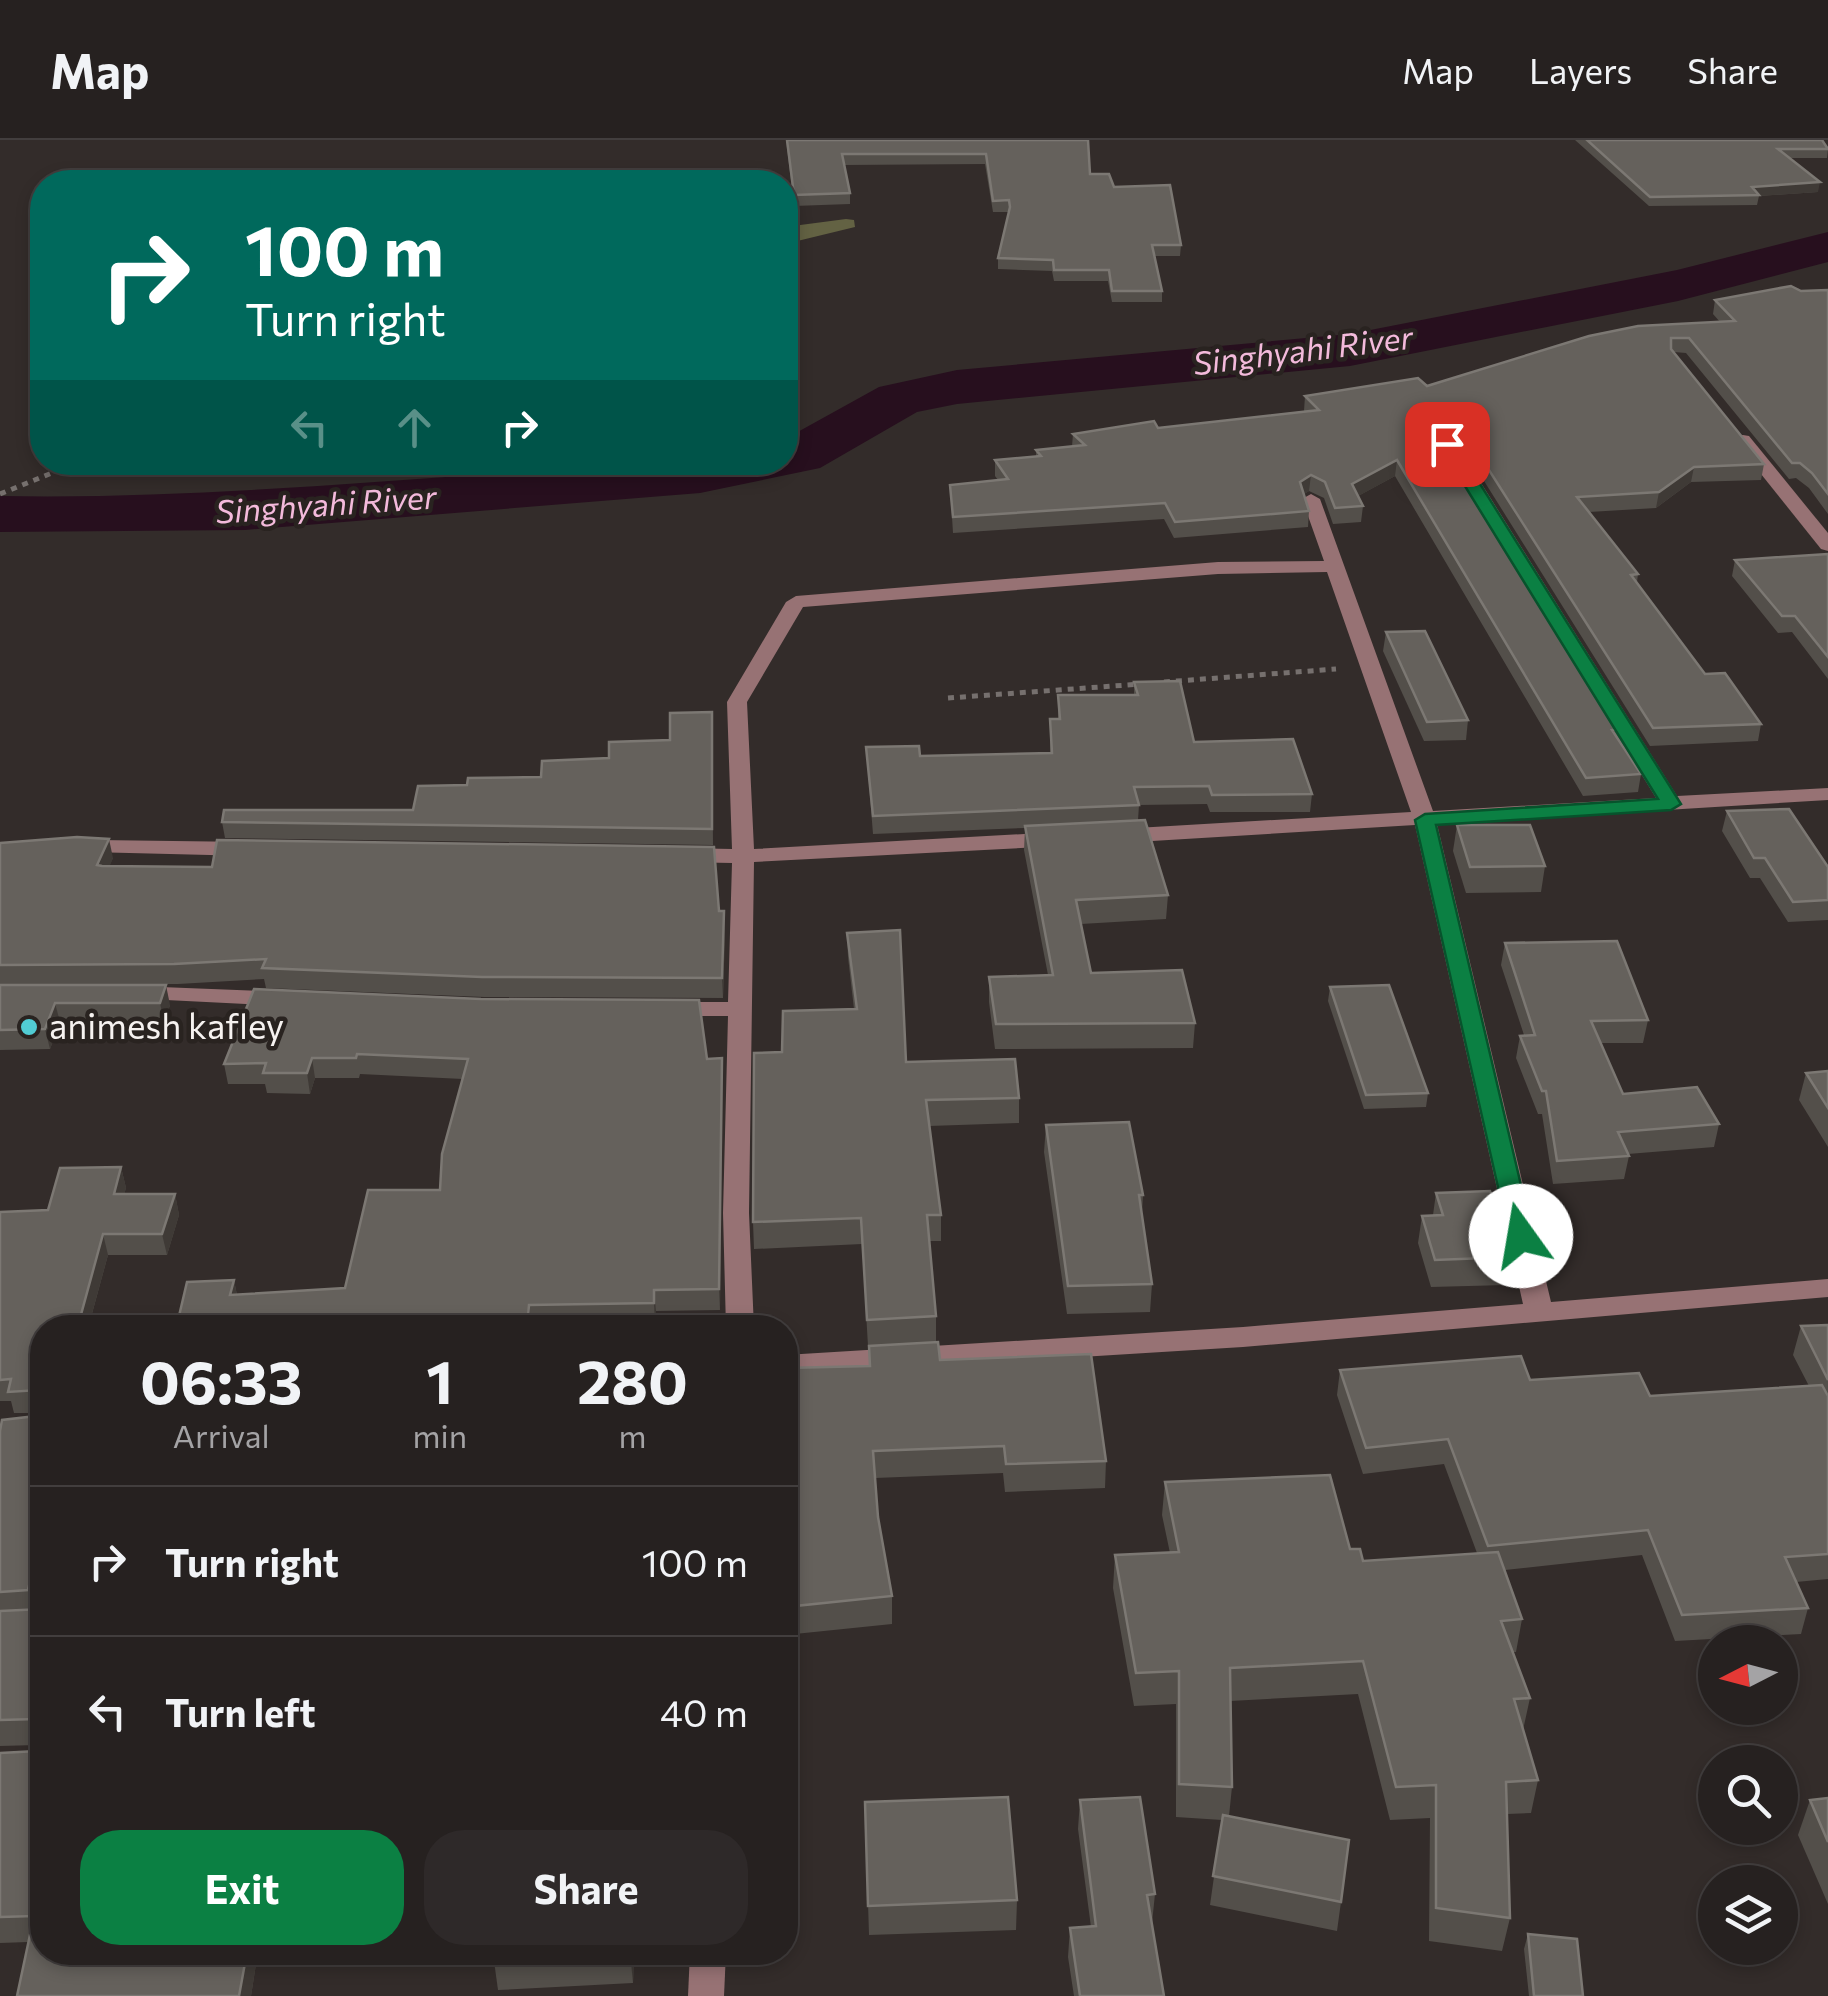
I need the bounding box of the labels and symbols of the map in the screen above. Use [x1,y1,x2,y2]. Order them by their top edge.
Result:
water label: Singhyahi River [1190,316,1416,382]
pin [1405,402,1490,487]
water label: Singhyahi River [214,475,439,531]
place label: animesh kafley [49,1003,284,1046]
marker: animesh kafley [18,1016,40,1038]
position arrow [1469,1184,1573,1288]
north arrow [1698,1625,1798,1725]

